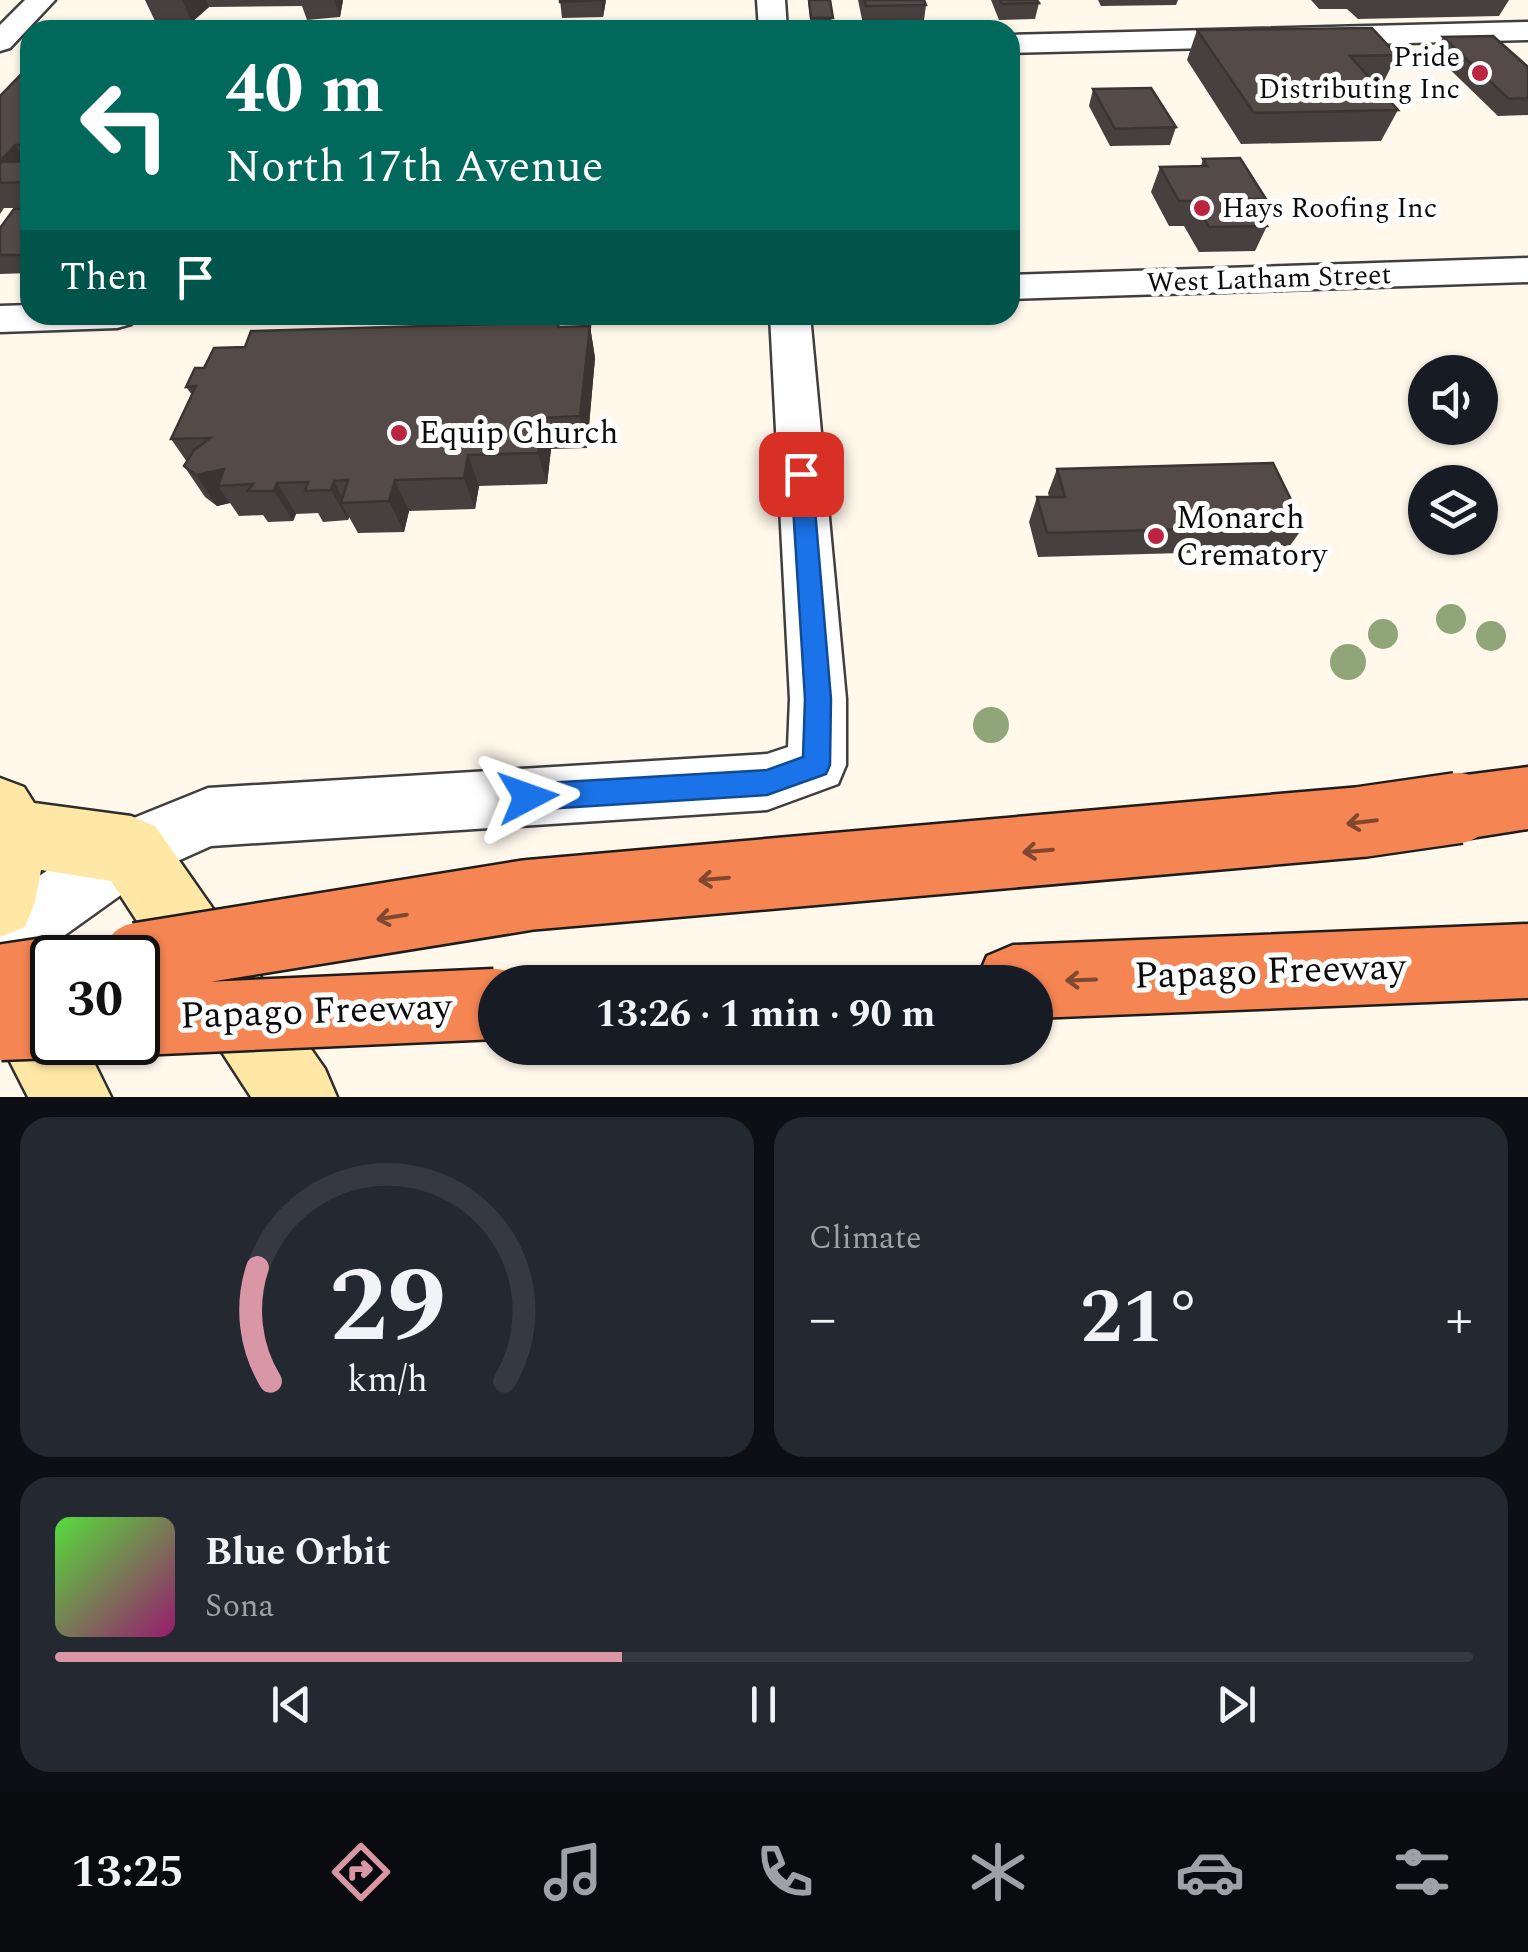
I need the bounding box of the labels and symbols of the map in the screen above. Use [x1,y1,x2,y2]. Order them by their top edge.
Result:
place label: Pride Distributing Inc [1259,36,1460,111]
marker: Pride Distributing Inc [1469,62,1491,84]
place label: Hays Roofing Inc [1222,187,1437,230]
marker: Hays Roofing Inc [1191,197,1213,219]
street label: West Latham Street [1146,253,1392,305]
place label: Equip Church [419,409,618,458]
marker: Equip Church [388,422,410,444]
pin [759,432,844,517]
place label: Monarch Crematory [1176,494,1329,580]
marker: Monarch Crematory [1145,525,1167,547]
position arrow [476,745,580,849]
one-way arrow [1346,813,1378,832]
one-way arrow [1022,841,1055,860]
one-way arrow [699,870,731,889]
one-way arrow [376,909,408,927]
speed limit sign: 30 [30,935,160,1065]
street label: Papago Freeway [1133,938,1409,1006]
one-way arrow [1065,970,1097,989]
street label: Papago Freeway [179,978,455,1046]

